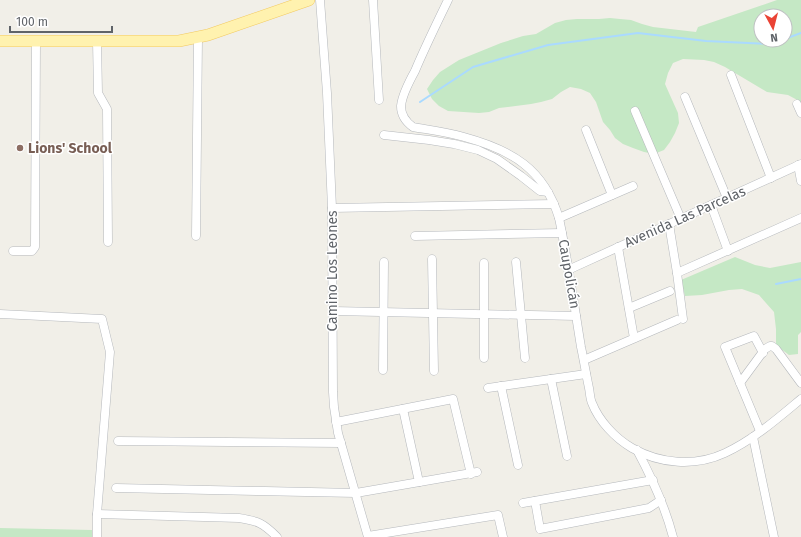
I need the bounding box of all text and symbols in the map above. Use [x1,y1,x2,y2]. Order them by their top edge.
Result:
scale bar [10,8,112,34]
north arrow [753,8,793,48]
text: 100 m [16,15,48,29]
text: N [770,31,779,44]
place label: Lions' School [28,140,113,157]
marker: Lions' School [15,143,25,153]
street label: Avenida Las Parcelas [622,182,749,251]
street label: Camino Los Leones [324,210,341,332]
street label: Caupolicán [555,238,583,310]

